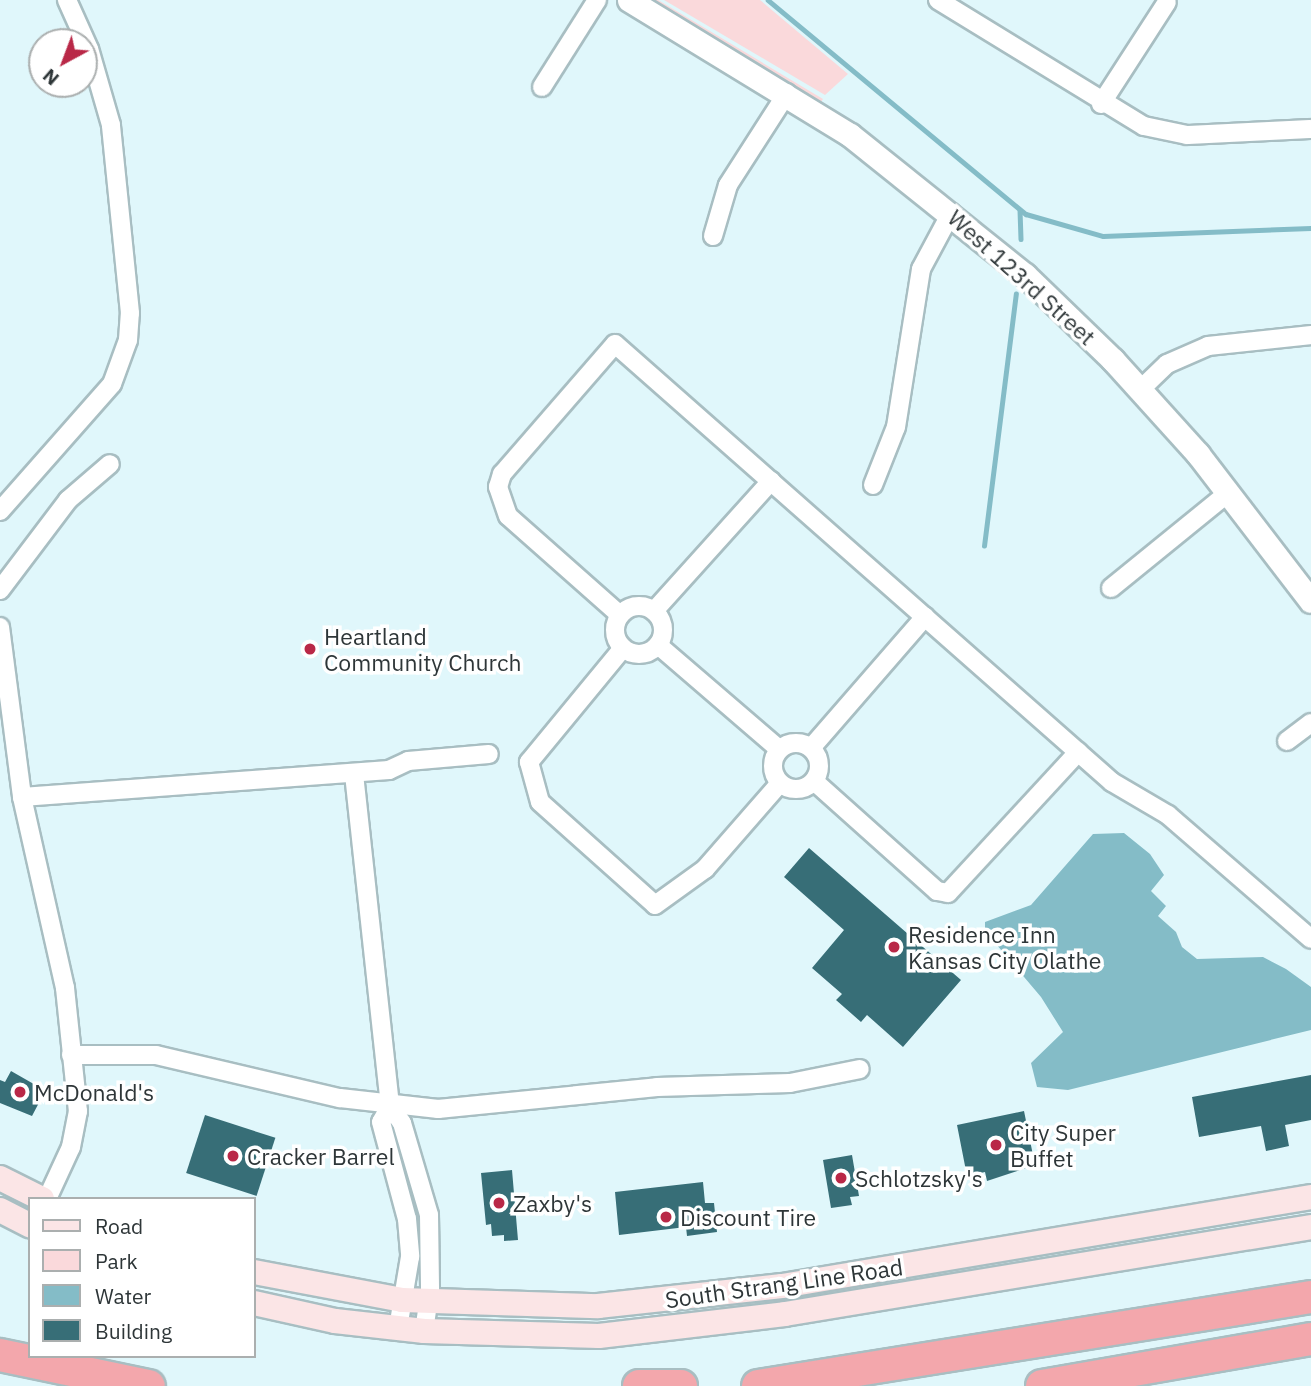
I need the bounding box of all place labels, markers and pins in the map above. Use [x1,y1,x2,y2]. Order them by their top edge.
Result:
place label: Heartland Community Church [324,622,522,676]
marker: Heartland Community Church [302,641,318,657]
place label: Residence Inn Kansas City Olathe [908,920,1101,974]
marker: Residence Inn Kansas City Olathe [886,939,902,955]
place label: McDonald's [34,1078,154,1106]
marker: McDonald's [12,1084,28,1100]
place label: City Super Buffet [1010,1118,1116,1172]
marker: City Super Buffet [988,1137,1004,1153]
place label: Cracker Barrel [247,1142,395,1170]
marker: Cracker Barrel [225,1148,241,1164]
place label: Schlotzsky's [855,1164,983,1192]
marker: Schlotzsky's [833,1170,849,1186]
place label: Zaxby's [513,1189,592,1217]
marker: Zaxby's [491,1195,507,1211]
place label: Discount Tire [680,1203,816,1231]
marker: Discount Tire [658,1209,674,1225]

